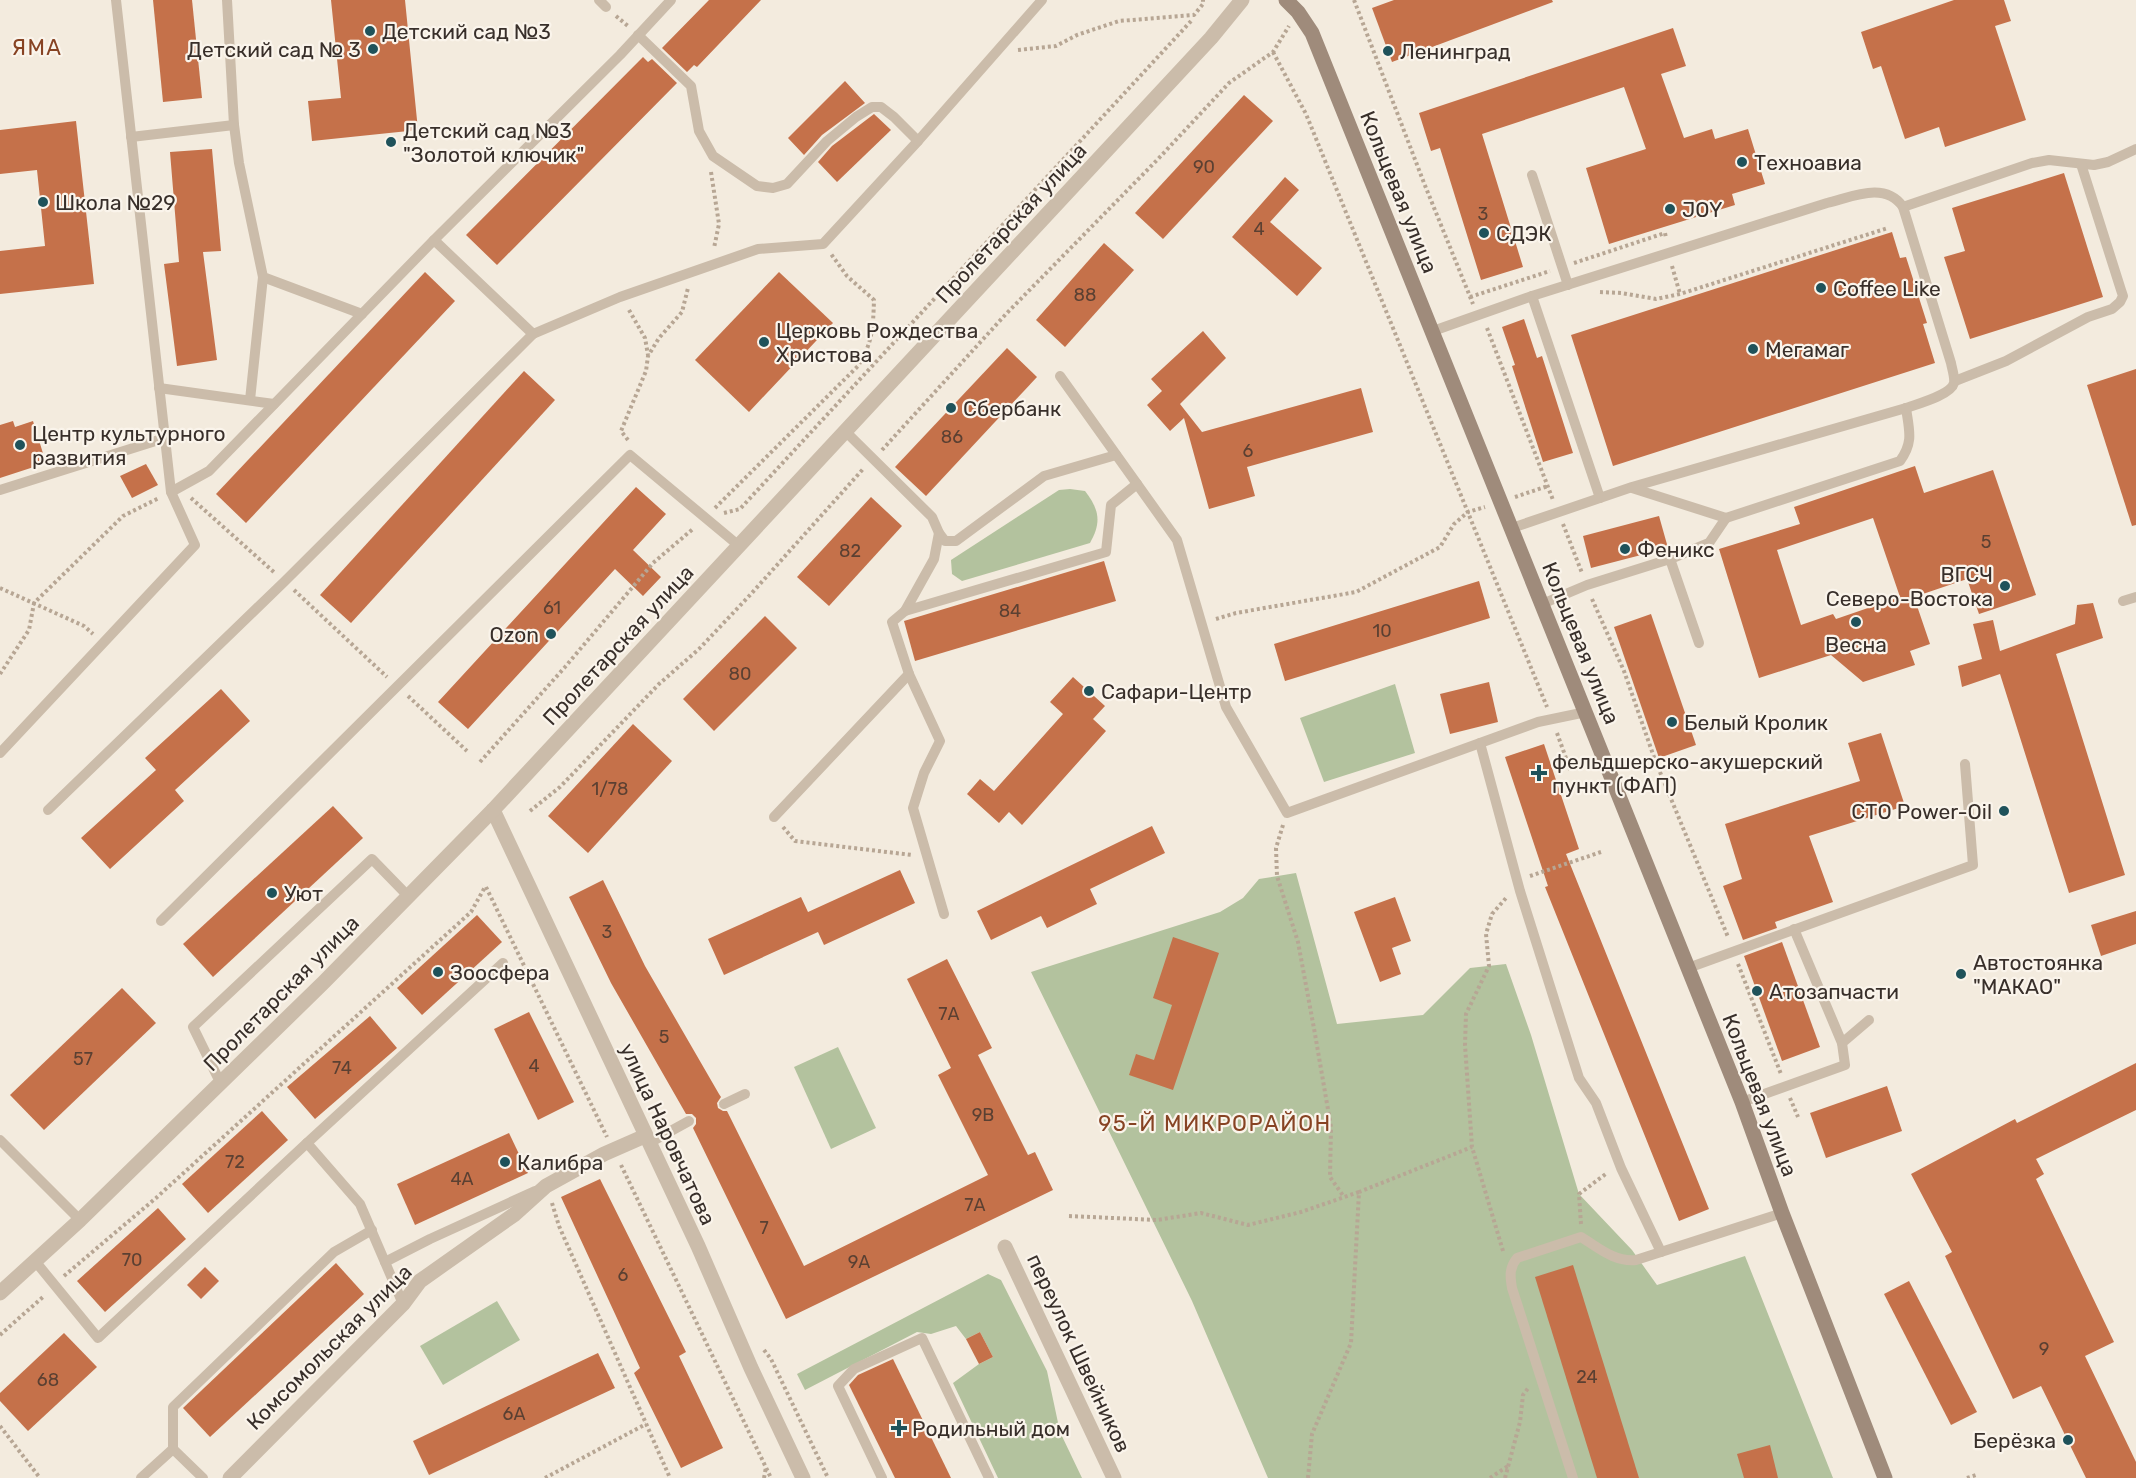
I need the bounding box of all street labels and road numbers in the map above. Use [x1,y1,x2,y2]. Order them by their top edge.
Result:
street label: Кольцевая улица [1355,107,1443,277]
street label: Пролетарская улица [930,138,1092,308]
street label: Кольцевая улица [1537,558,1625,728]
street label: Пролетарская улица [537,560,699,730]
street label: Пролетарская улица [198,910,364,1076]
street label: Кольцевая улица [1717,1010,1803,1180]
street label: улица Наровчатова [615,1039,721,1229]
street label: переулок Швейников [1022,1250,1136,1456]
street label: Комсомольская улица [241,1259,417,1435]

